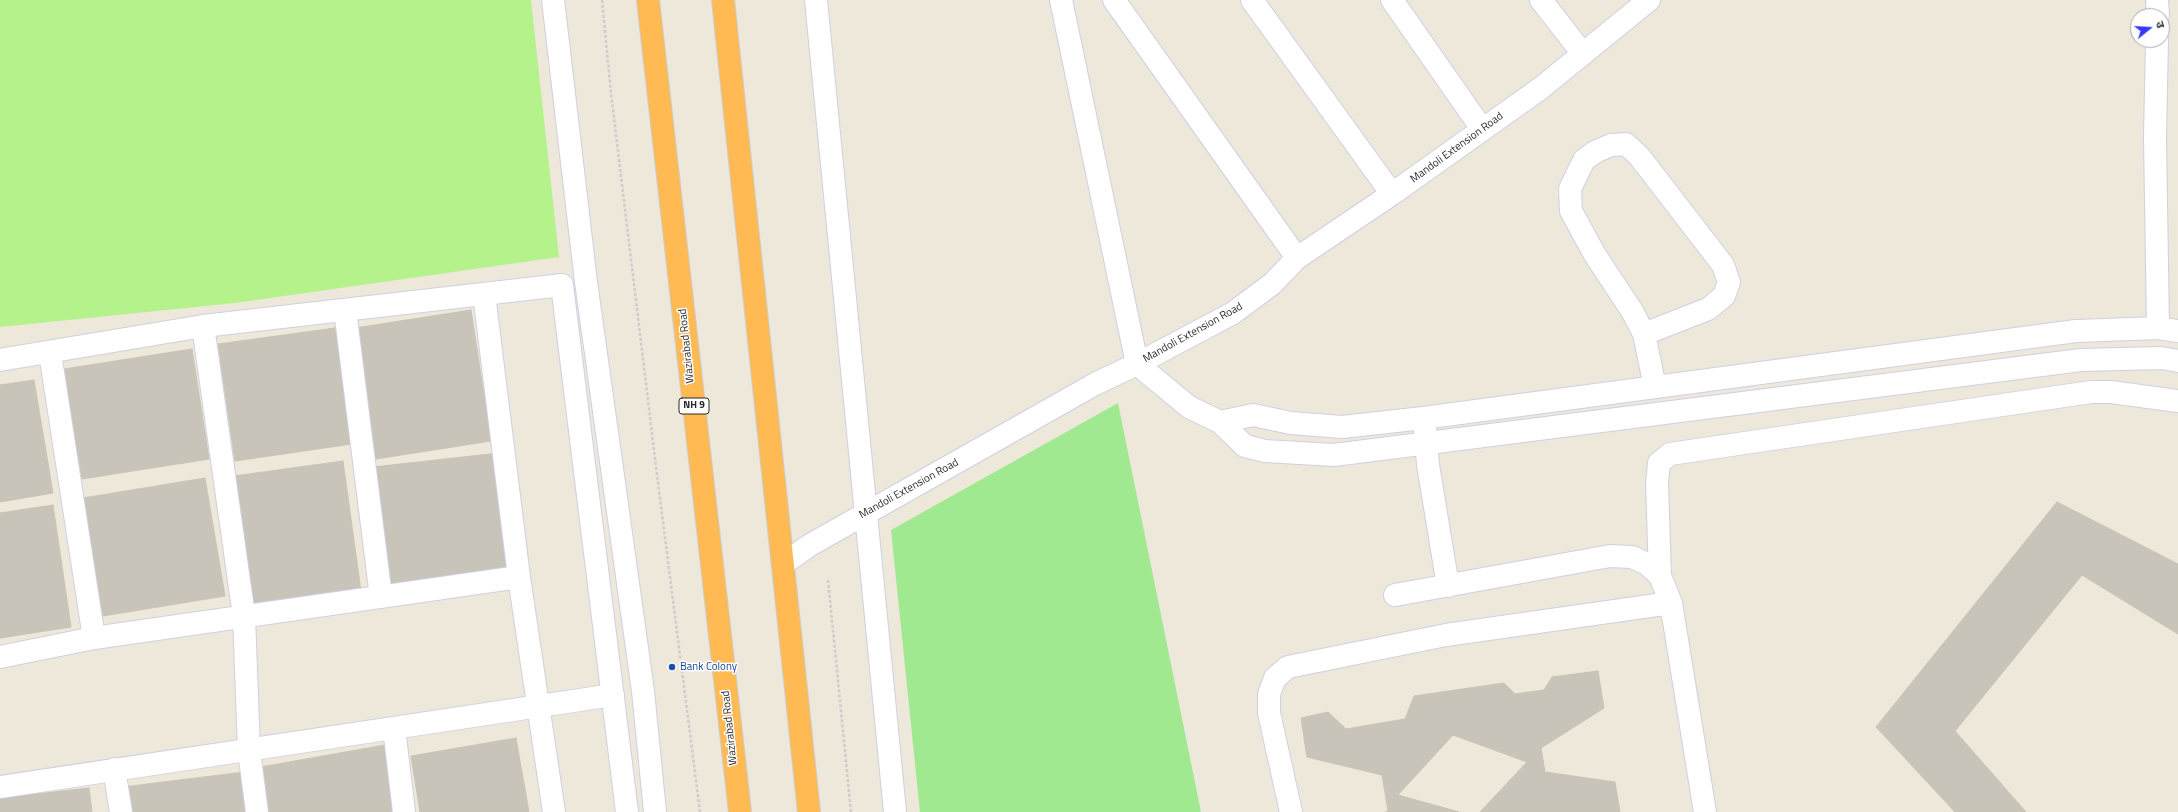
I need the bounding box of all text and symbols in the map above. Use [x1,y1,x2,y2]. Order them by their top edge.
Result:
north arrow [2130,8,2170,48]
text: उ [2152,19,2169,30]
street label: Mandoli Extension Road [1408,110,1506,186]
street label: Mandoli Extension Road [1141,300,1245,366]
street label: Wazirabad Road [677,308,697,384]
road number: NH 9 [679,398,709,414]
street label: Mandoli Extension Road [857,456,961,522]
place label: Bank Colony [680,660,737,674]
marker: Bank Colony [667,662,677,672]
street label: Wazirabad Road [720,690,740,766]

